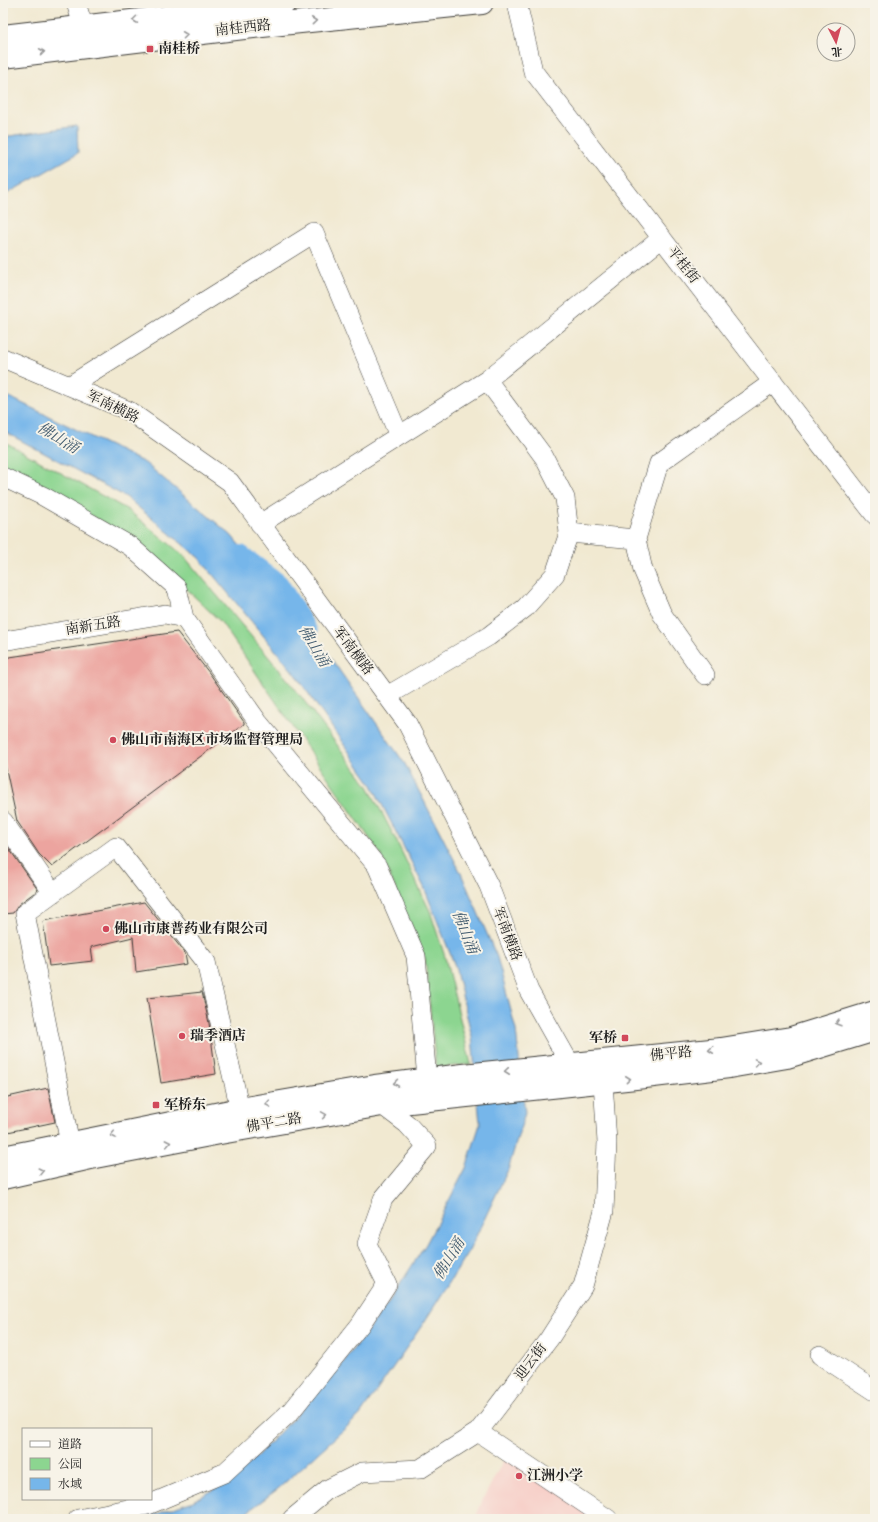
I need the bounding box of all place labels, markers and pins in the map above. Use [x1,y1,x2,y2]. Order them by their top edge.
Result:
place label: 南桂桥 [158,40,200,58]
marker: 南桂桥 [145,44,155,54]
place label: 佛山市南海区市场监督管理局 [121,731,303,749]
marker: 佛山市南海区市场监督管理局 [108,735,118,745]
place label: 佛山市康普药业有限公司 [114,920,268,938]
marker: 佛山市康普药业有限公司 [101,924,111,934]
place label: 瑞季酒店 [190,1027,246,1045]
place label: 军桥 [589,1029,617,1047]
marker: 瑞季酒店 [177,1031,187,1041]
marker: 军桥 [620,1033,630,1043]
place label: 军桥东 [164,1096,206,1114]
marker: 军桥东 [151,1100,161,1110]
place label: 江洲小学 [527,1467,583,1485]
marker: 江洲小学 [514,1471,524,1481]

